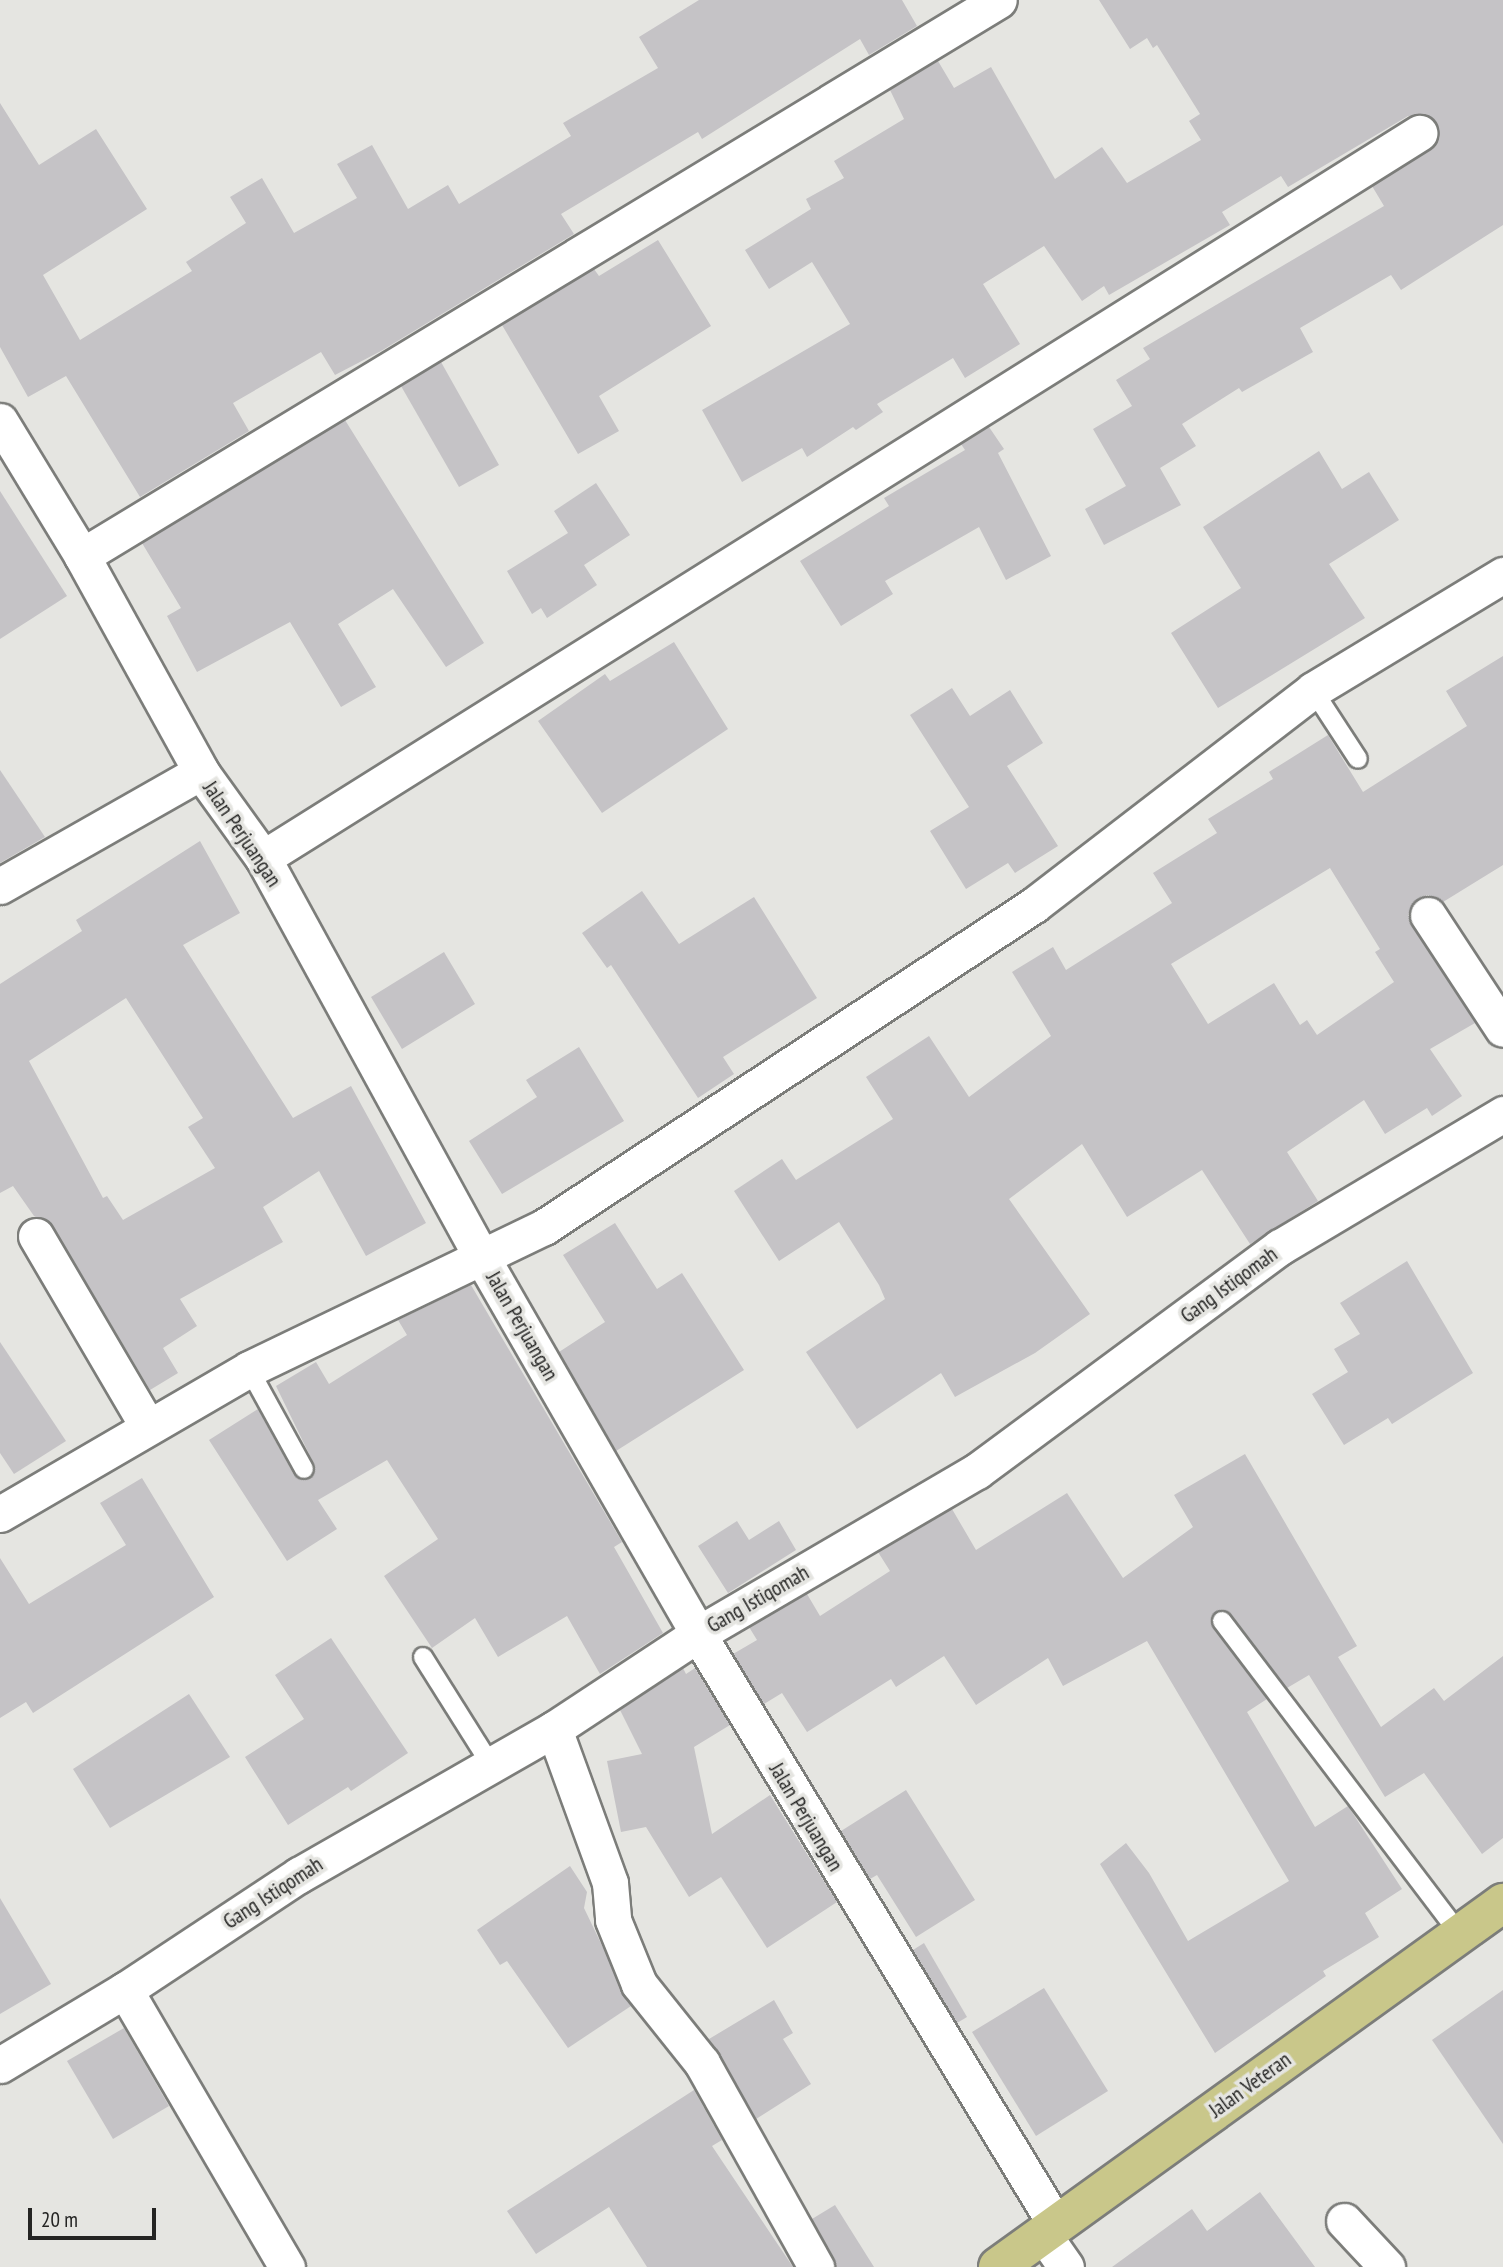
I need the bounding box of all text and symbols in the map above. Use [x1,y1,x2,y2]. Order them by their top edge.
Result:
street label: Jalan Perjuangan [198,777,286,891]
street label: Gang Istiqomah [1176,1242,1282,1328]
street label: Jalan Perjuangan [481,1267,563,1385]
street label: Gang Istiqomah [703,1560,813,1638]
street label: Jalan Perjuangan [764,1758,848,1876]
street label: Gang Istiqomah [219,1852,327,1934]
street label: Jalan Veteran [1204,2047,1296,2123]
scale bar [32,2194,159,2238]
text: 20 m [41,2206,78,2233]

